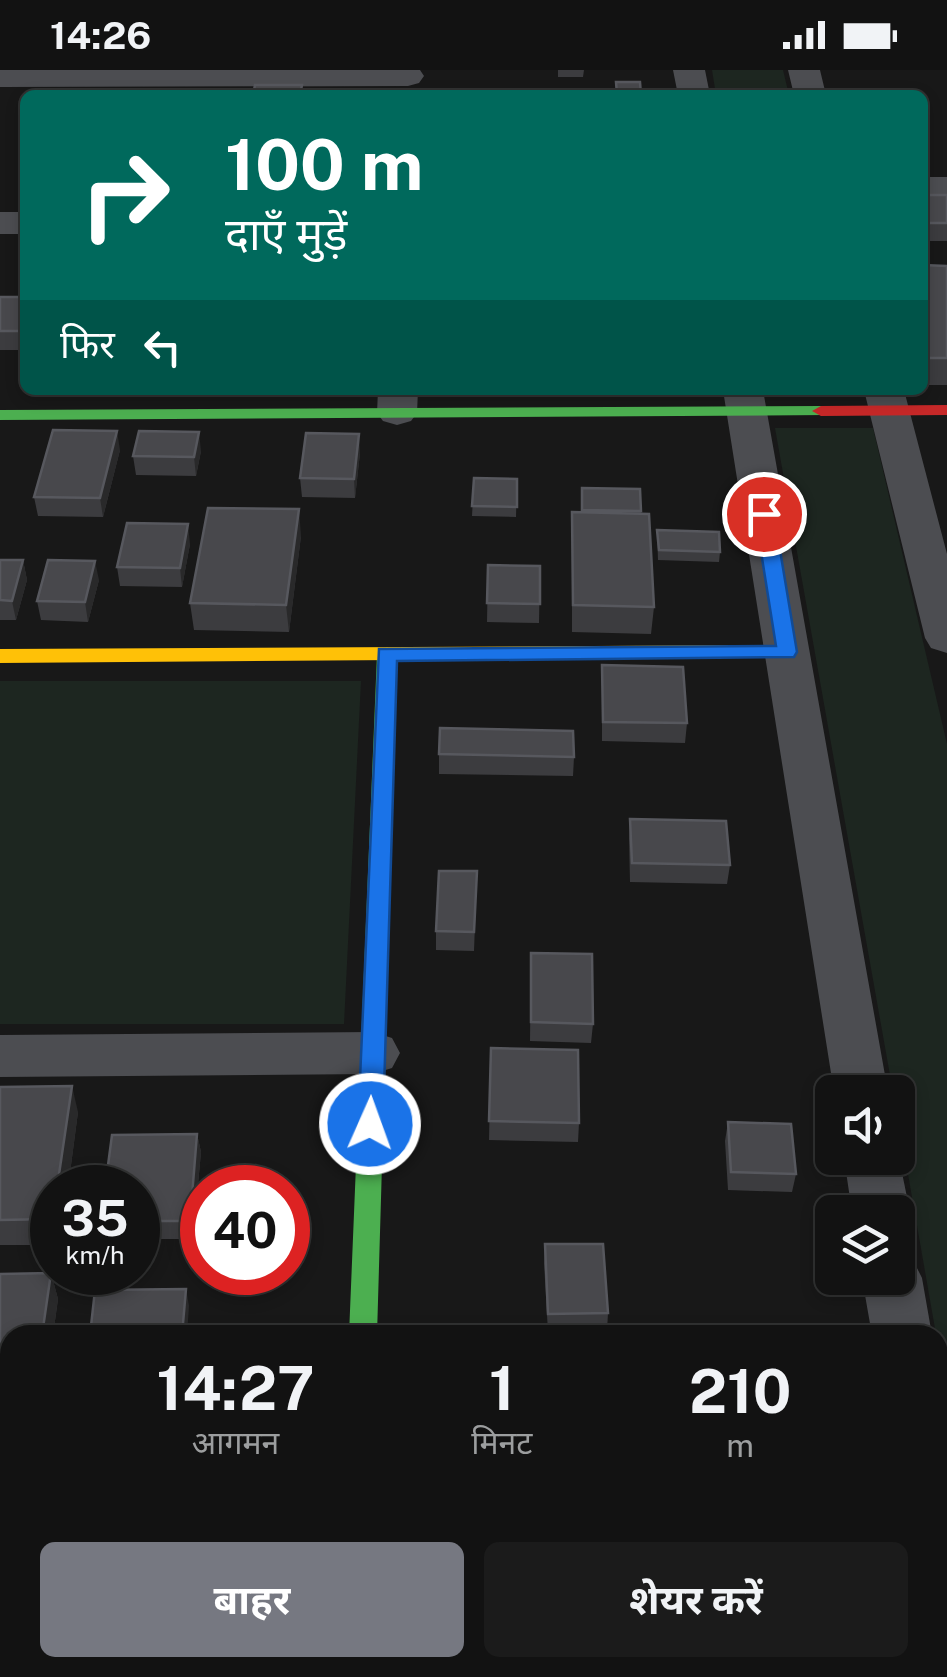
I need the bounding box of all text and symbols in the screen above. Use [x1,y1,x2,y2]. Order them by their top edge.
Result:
text: 14:26 [50,13,151,58]
text: 100 m [225,123,423,206]
icon: right [60,130,190,260]
text: दाएँ मुड़ें [225,207,347,260]
icon: left [135,320,190,375]
text: फिर [60,322,115,367]
pin [722,472,807,557]
icon: arrive [737,487,792,542]
position arrow [318,1072,422,1176]
map controls [815,1075,915,1295]
button: sound [815,1075,915,1175]
speed limit sign: 40 [180,1165,310,1295]
text: 35 [61,1188,129,1247]
button: layers [815,1195,915,1295]
text: km/h [66,1240,124,1270]
text: 14:27 [157,1353,315,1424]
text: 1 [489,1353,515,1424]
text: 210 [689,1356,791,1427]
text: आगमन [192,1424,279,1461]
text: मिनट [471,1424,532,1461]
text: m [726,1427,754,1464]
button: बाहर [40,1542,464,1657]
button: शेयर करें [484,1542,908,1657]

